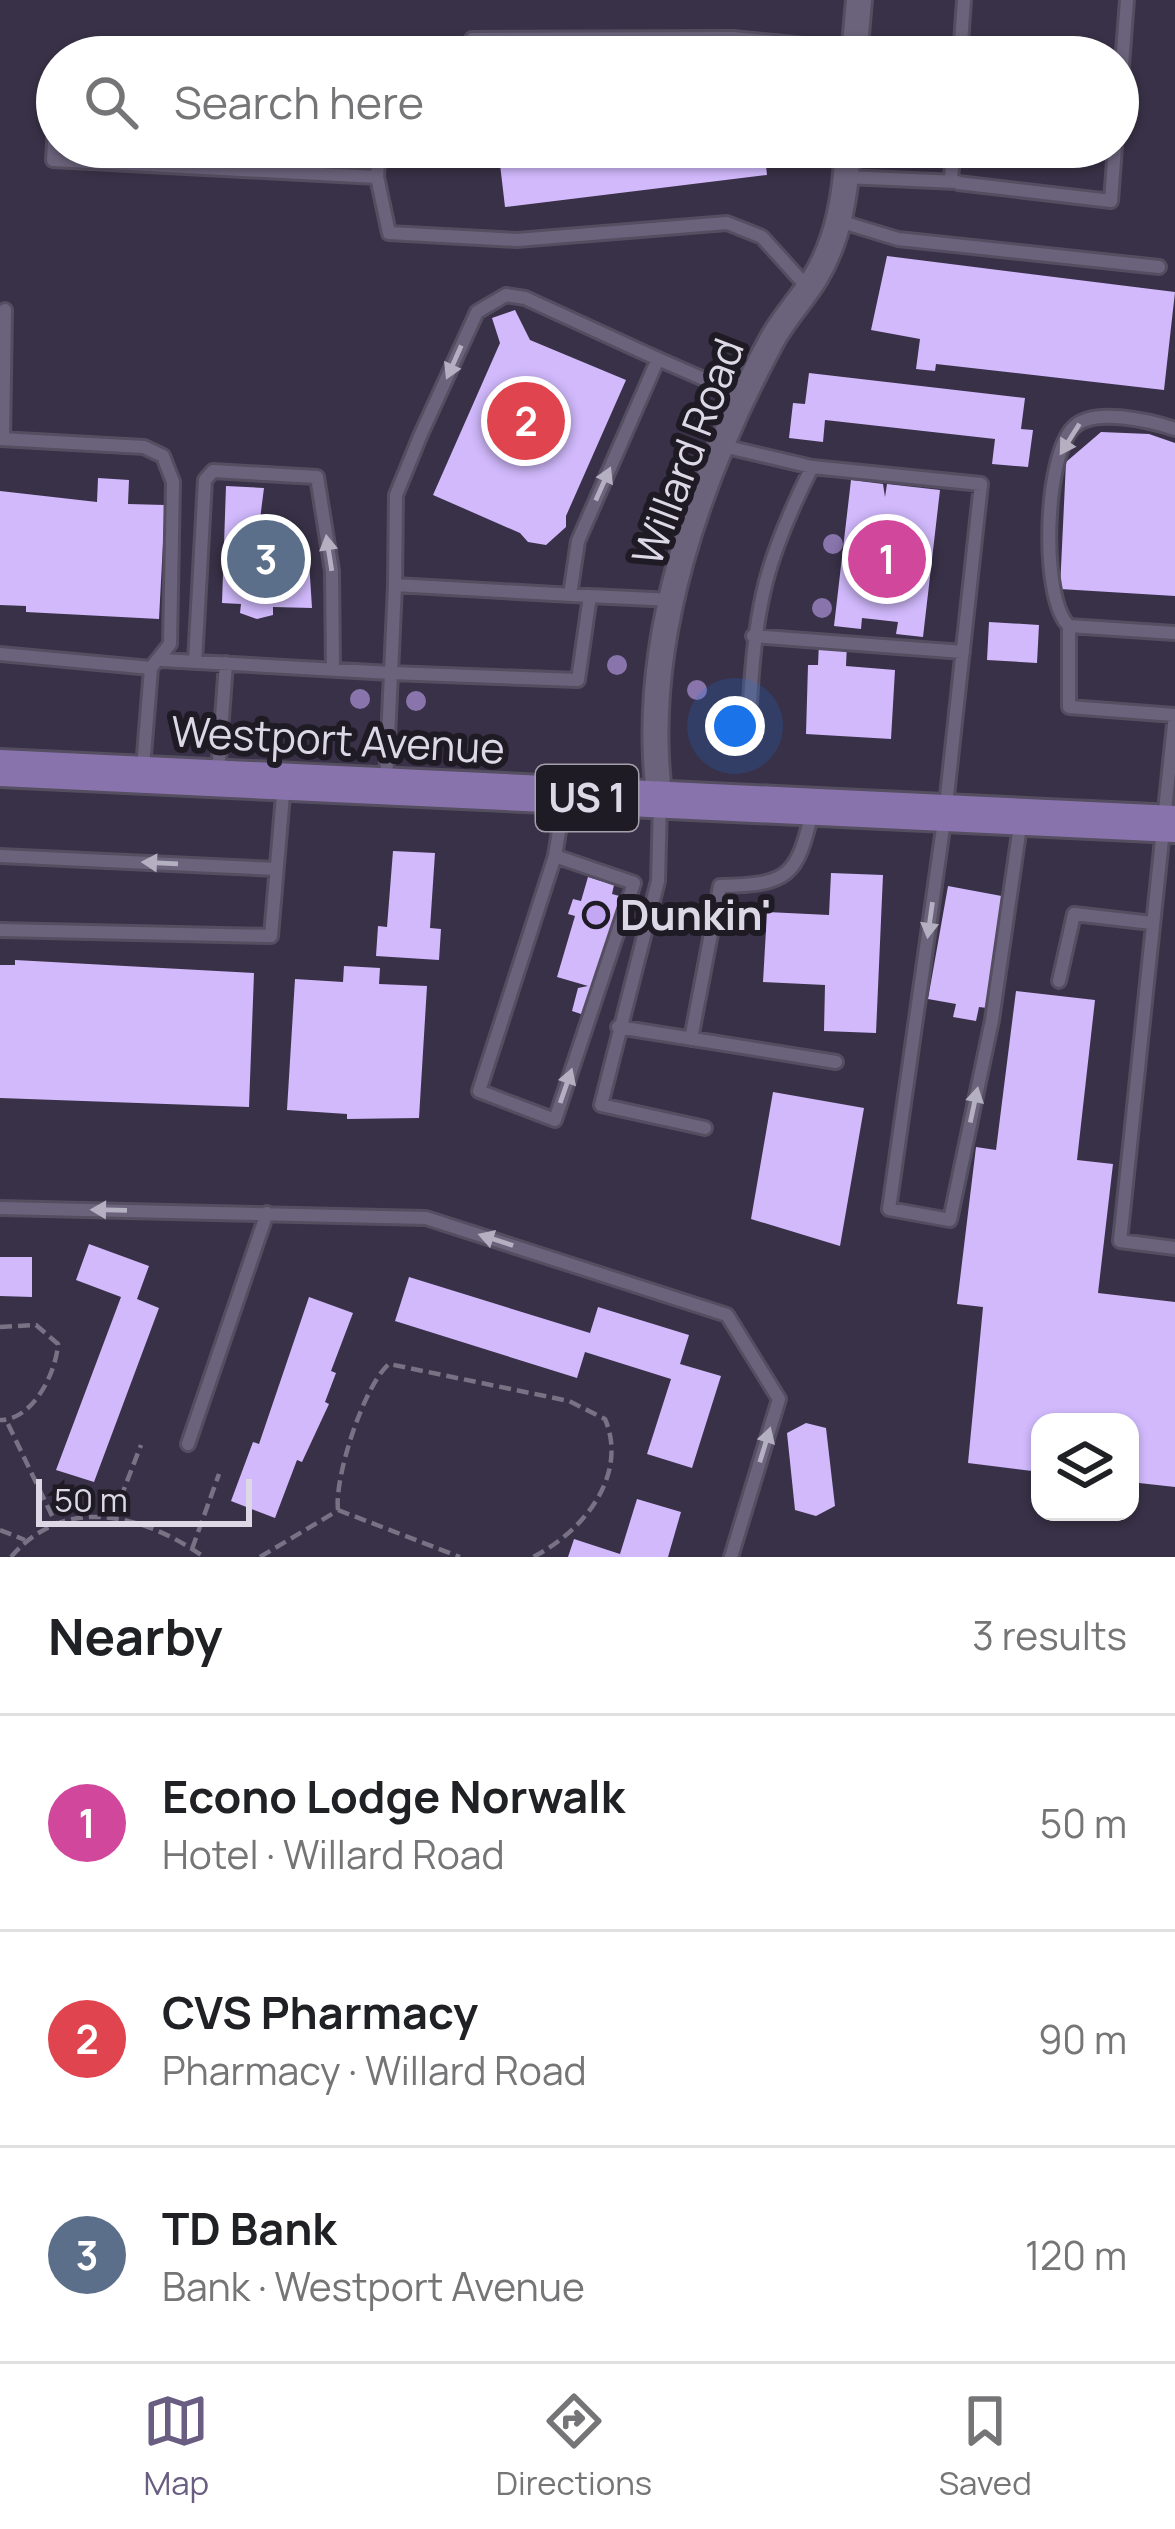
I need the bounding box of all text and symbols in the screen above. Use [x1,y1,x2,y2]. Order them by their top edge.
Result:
search box [36,36,1139,168]
icon: search [78,69,144,135]
text: Search here [174,71,424,133]
street label: Willard Road [617,330,757,573]
one-way arrow [444,345,464,380]
pin: 2 [487,376,565,466]
one-way arrow [1060,423,1082,456]
one-way arrow [594,466,614,501]
pin: 3 [227,514,305,604]
pin: 1 [848,514,926,604]
one-way arrow [319,534,338,571]
your location [705,696,765,756]
street label: Westport Avenue [170,701,506,777]
road number: US 1 [536,765,638,831]
one-way arrow [140,853,178,872]
place label: Dunkin' [620,885,772,943]
marker: Dunkin' [583,902,609,928]
one-way arrow [920,902,939,939]
one-way arrow [558,1068,577,1104]
one-way arrow [965,1086,984,1124]
one-way arrow [89,1201,127,1220]
one-way arrow [477,1230,514,1248]
map controls [1031,1413,1139,1521]
button: layers [1031,1413,1139,1521]
one-way arrow [757,1426,775,1463]
scale bar [36,1473,252,1526]
text: 50 m [54,1477,128,1522]
text: Nearby [48,1601,223,1670]
text: 3 results [972,1608,1127,1662]
text: Econo Lodge Norwalk [162,1765,625,1827]
text: 1 [78,1796,96,1850]
text: 50 m [1040,1796,1127,1850]
text: Hotel · Willard Road [162,1827,505,1881]
text: CVS Pharmacy [162,1981,478,2043]
text: 2 [75,2012,99,2066]
text: 90 m [1038,2012,1127,2066]
text: Pharmacy · Willard Road [162,2043,587,2097]
text: TD Bank [162,2197,337,2259]
text: 3 [76,2228,98,2282]
text: 120 m [1025,2228,1127,2282]
text: Bank · Westport Avenue [162,2259,585,2313]
tab: Map [143,2388,209,2505]
tab: Directions [496,2388,652,2505]
tab: Saved [939,2388,1032,2505]

